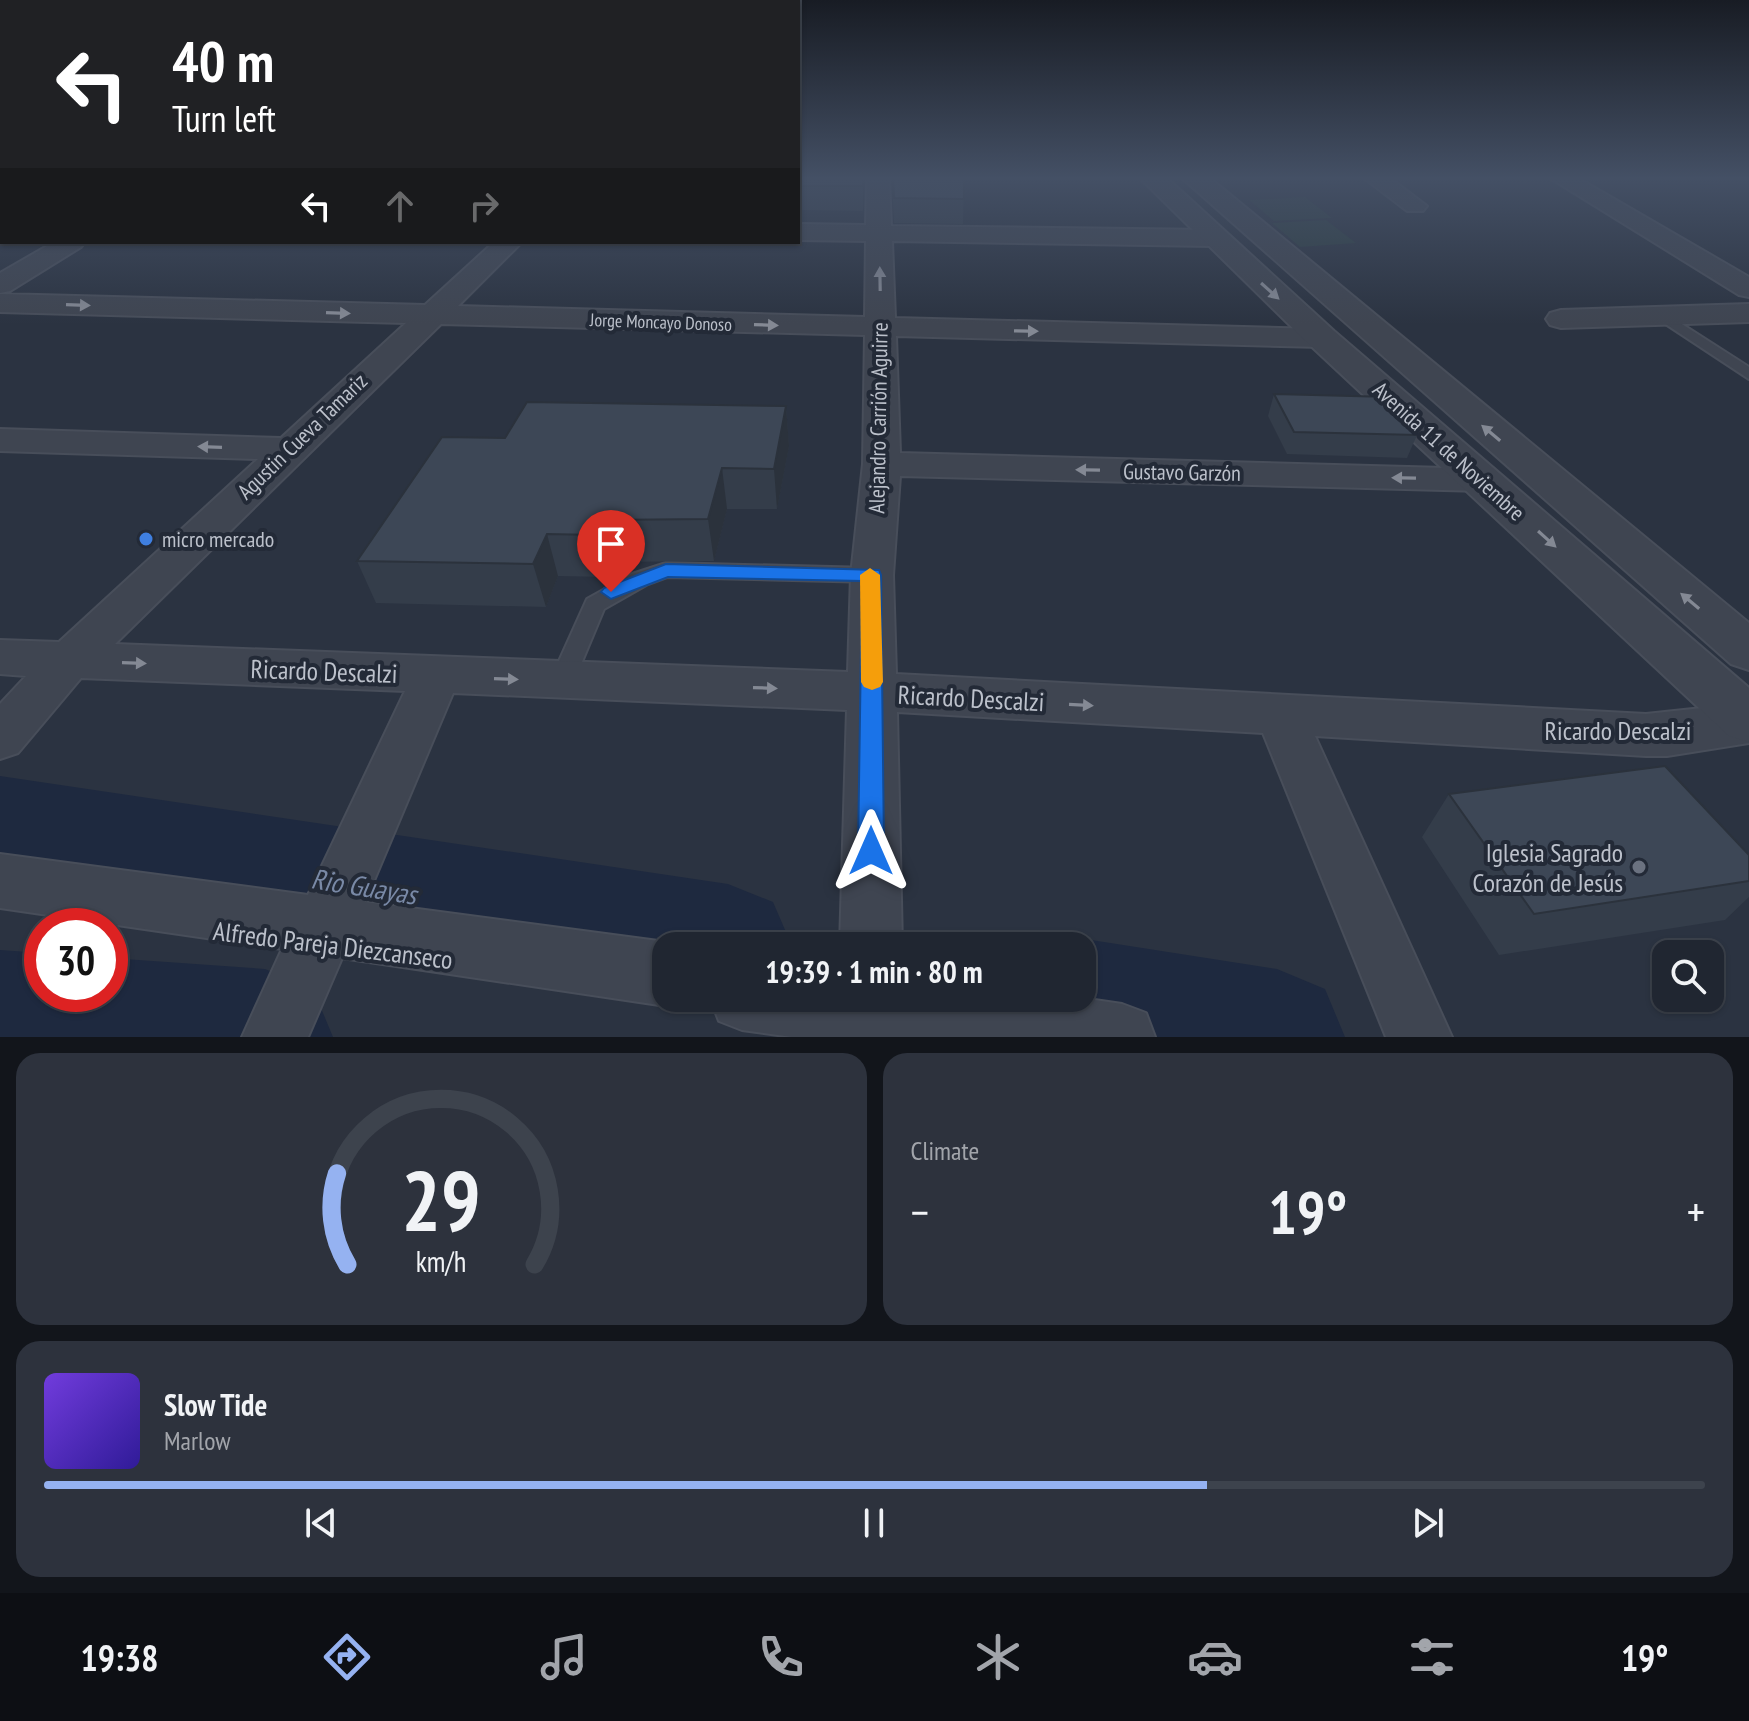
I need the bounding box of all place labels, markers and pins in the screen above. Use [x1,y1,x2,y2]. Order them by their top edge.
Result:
pin [577,510,645,592]
place label: micro mercado [162,525,274,553]
marker: micro mercado [137,530,155,548]
place label: Iglesia Sagrado Corazón de Jesús [1472,836,1623,899]
marker: Iglesia Sagrado Corazón de Jesús [1630,858,1648,876]

